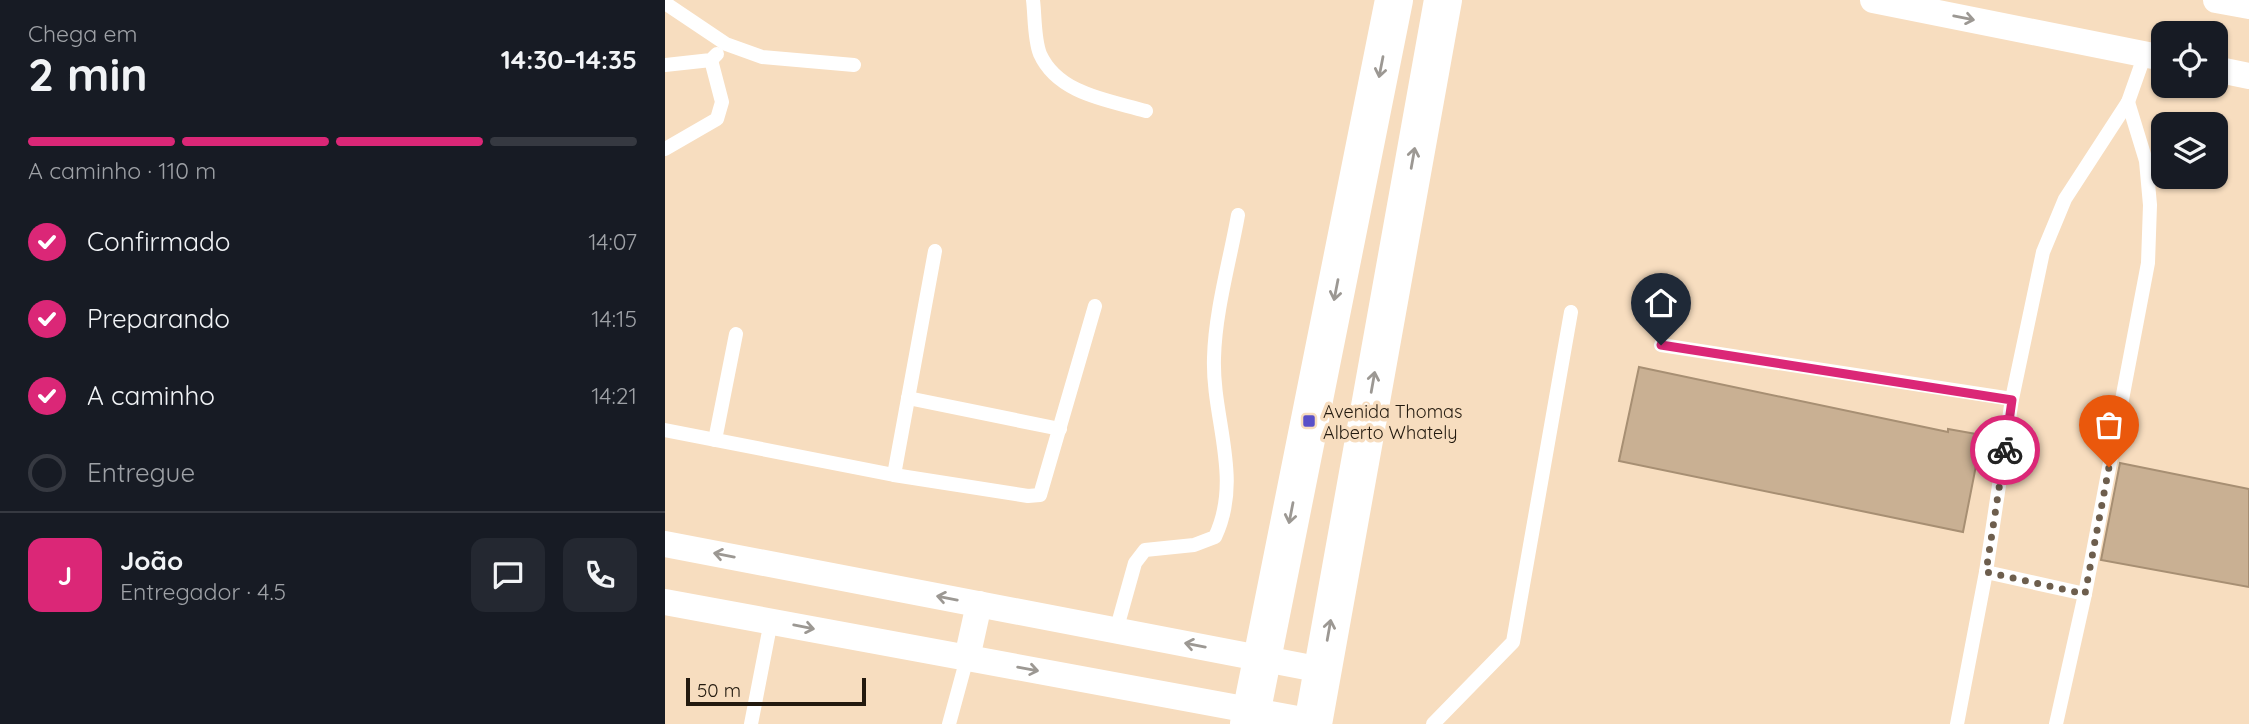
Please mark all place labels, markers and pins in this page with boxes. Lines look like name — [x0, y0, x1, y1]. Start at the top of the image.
pin — [1631, 273, 1691, 345]
pin — [2079, 395, 2139, 467]
place label: Avenida Thomas Alberto Whately — [1323, 400, 1462, 444]
marker: Avenida Thomas Alberto Whately — [1301, 413, 1317, 429]

